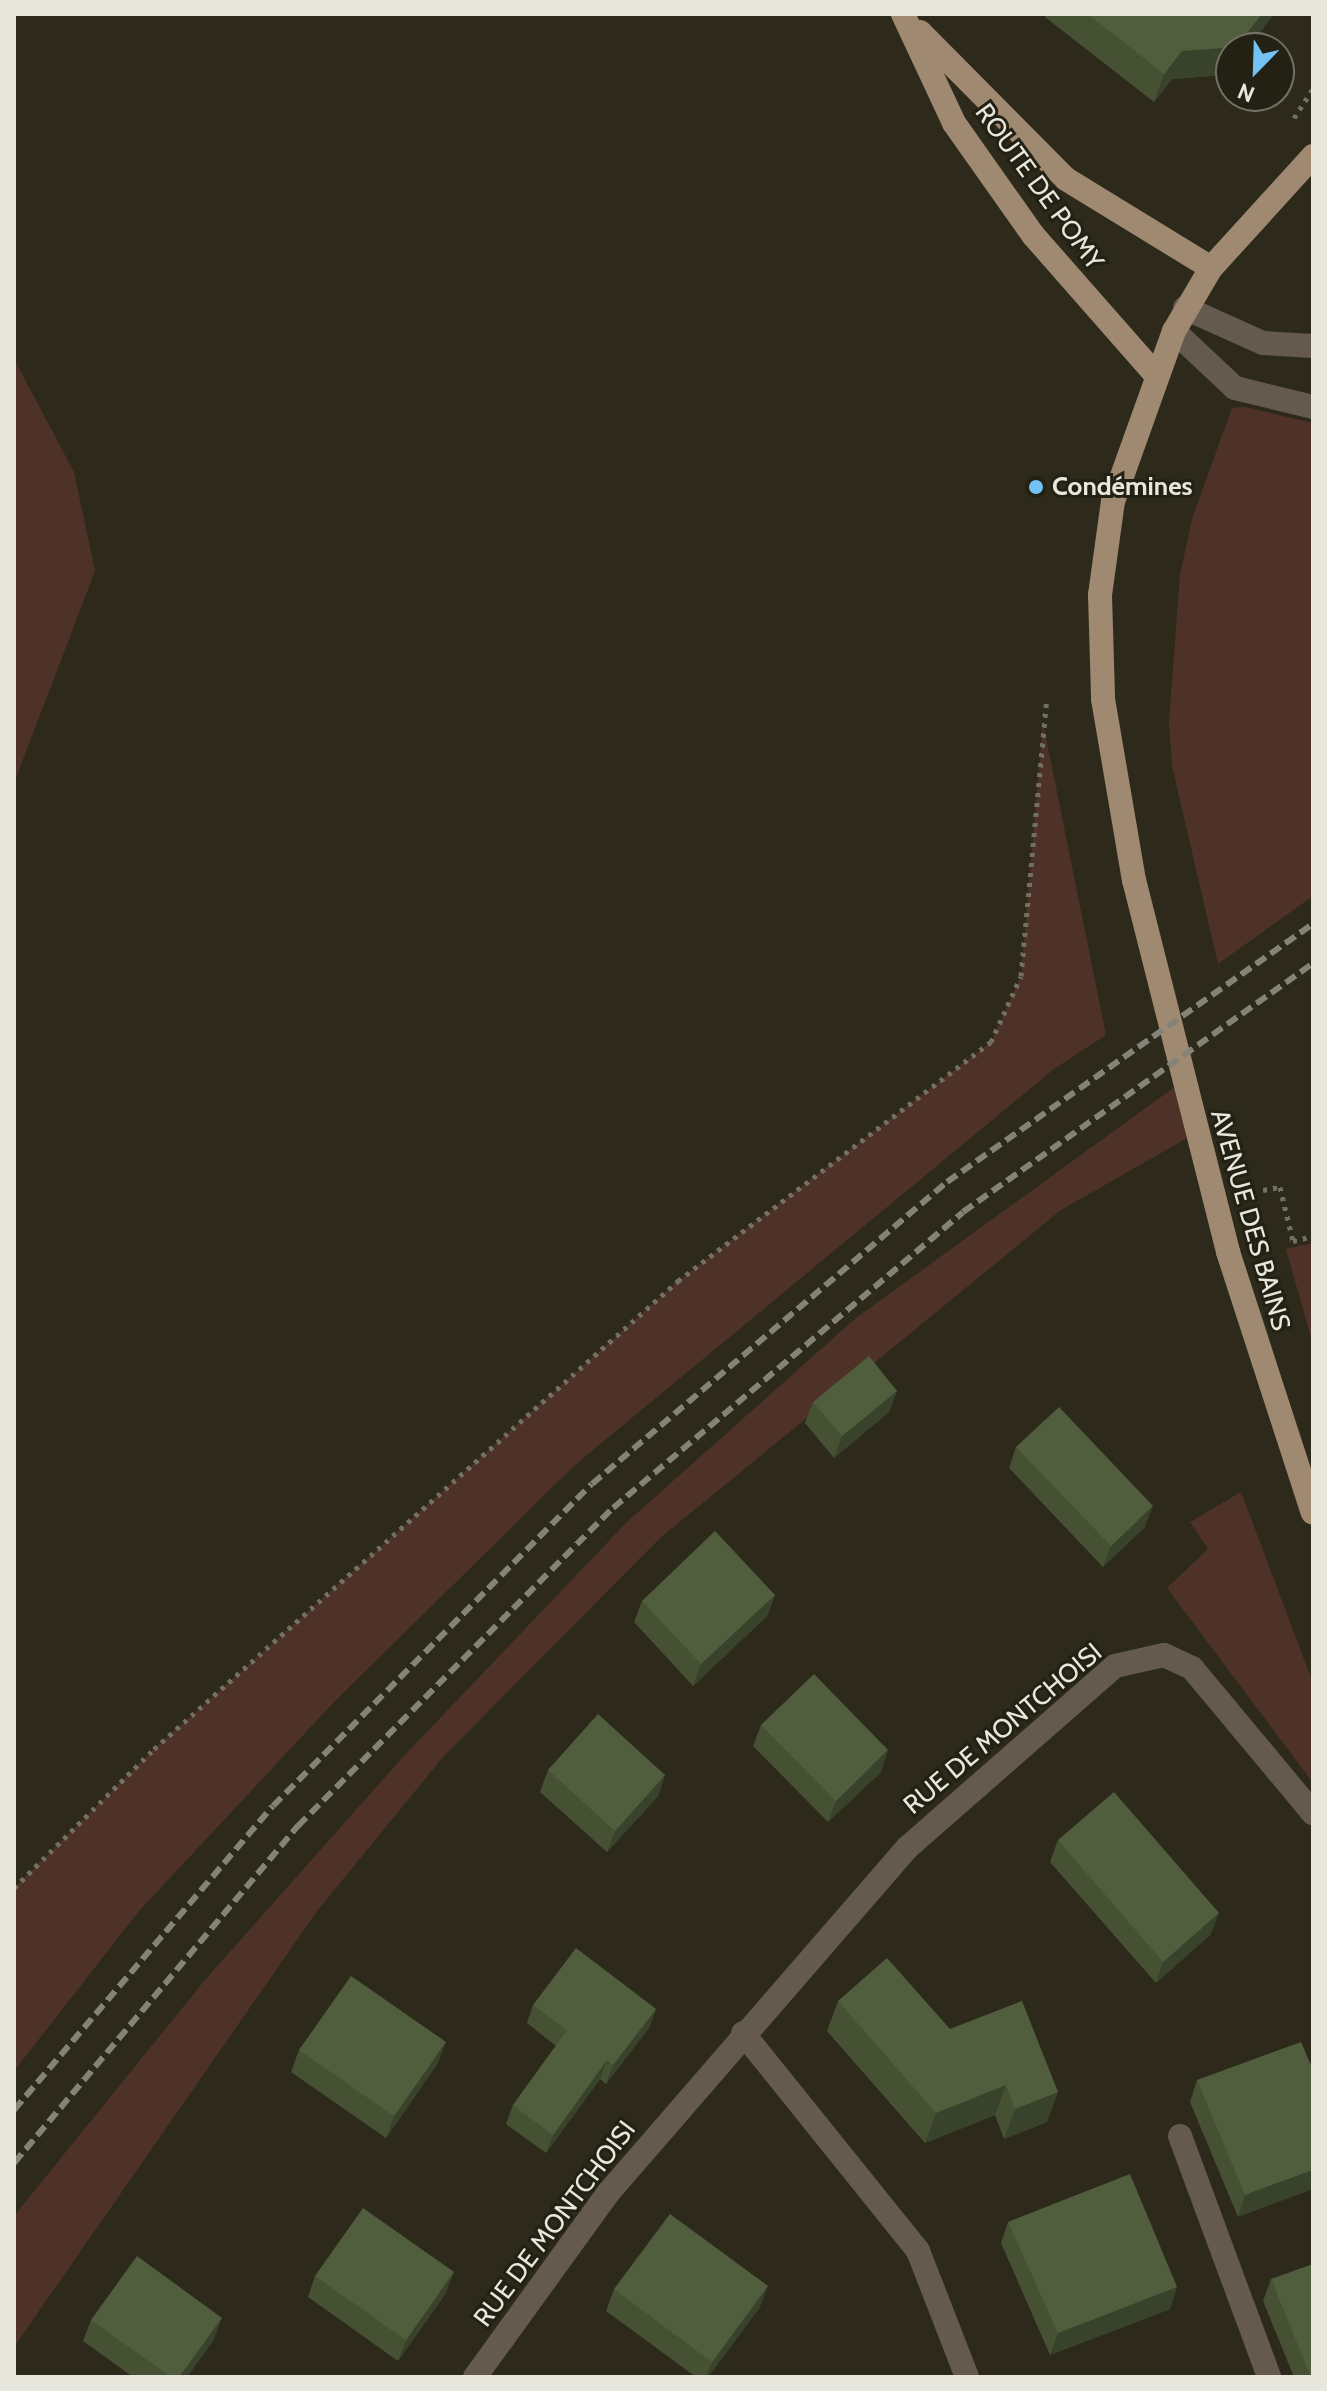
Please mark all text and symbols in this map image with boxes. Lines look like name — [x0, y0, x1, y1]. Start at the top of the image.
north arrow — [1215, 32, 1295, 112]
text: N — [1234, 77, 1259, 108]
street label: ROUTE DE POMY — [968, 98, 1110, 276]
place label: Condémines — [1052, 471, 1193, 503]
marker: Condémines — [1027, 478, 1045, 496]
street label: AVENUE DES BAINS — [1204, 1106, 1296, 1334]
street label: RUE DE MONTCHOISI — [897, 1637, 1109, 1821]
street label: RUE DE MONTCHOISI — [468, 2115, 642, 2333]

